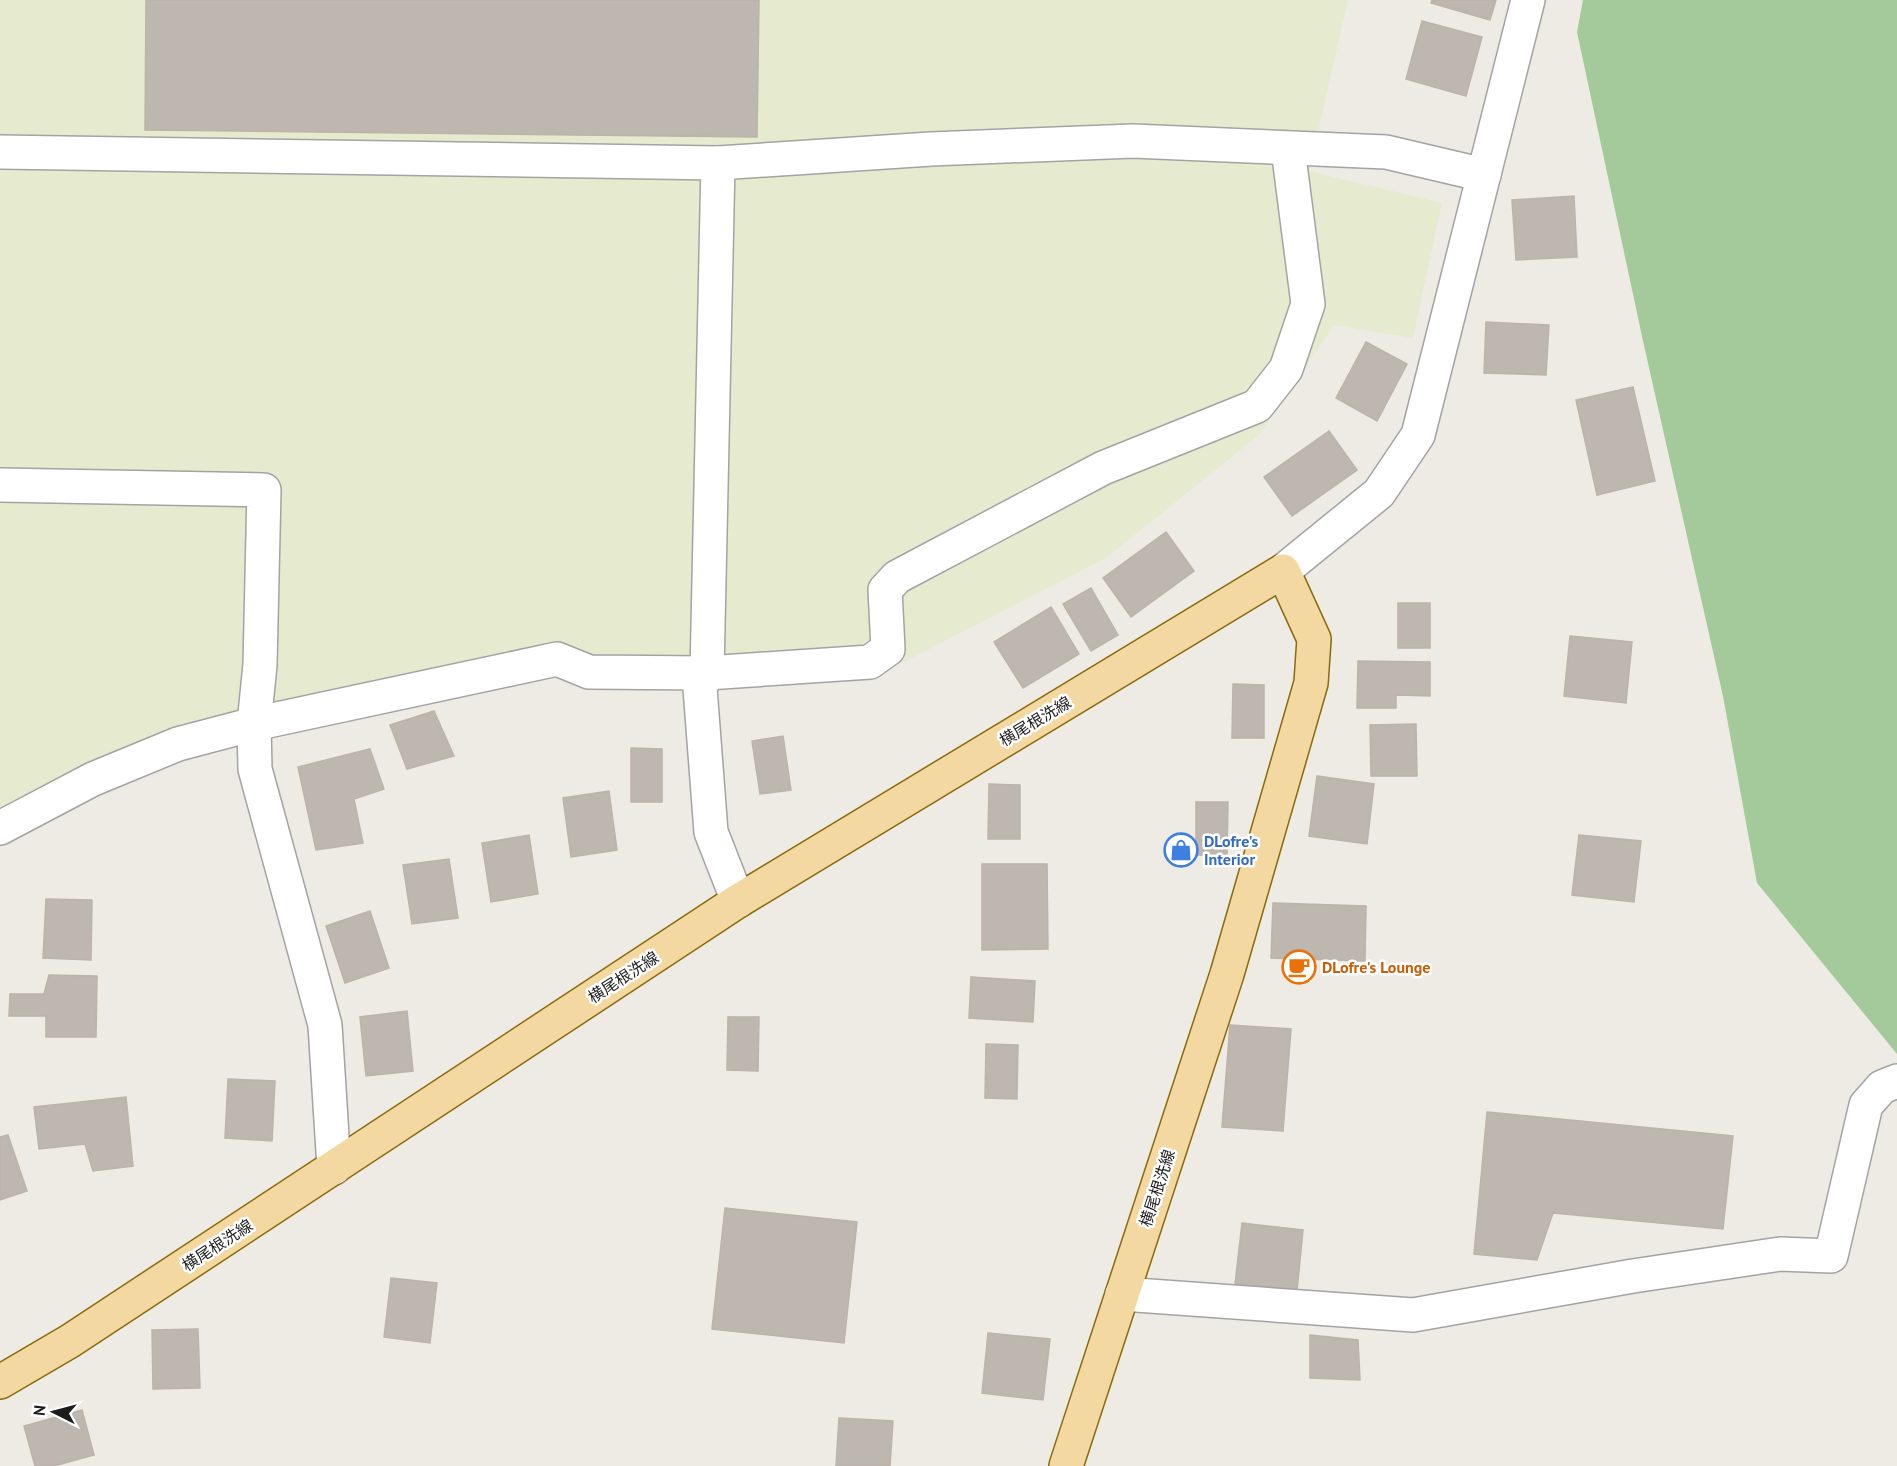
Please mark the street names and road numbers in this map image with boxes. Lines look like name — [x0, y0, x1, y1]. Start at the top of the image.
street label: 横尾根洗線 — [996, 692, 1074, 750]
street label: 横尾根洗線 — [584, 947, 662, 1007]
street label: 横尾根洗線 — [1135, 1147, 1179, 1229]
street label: 横尾根洗線 — [178, 1215, 256, 1275]

